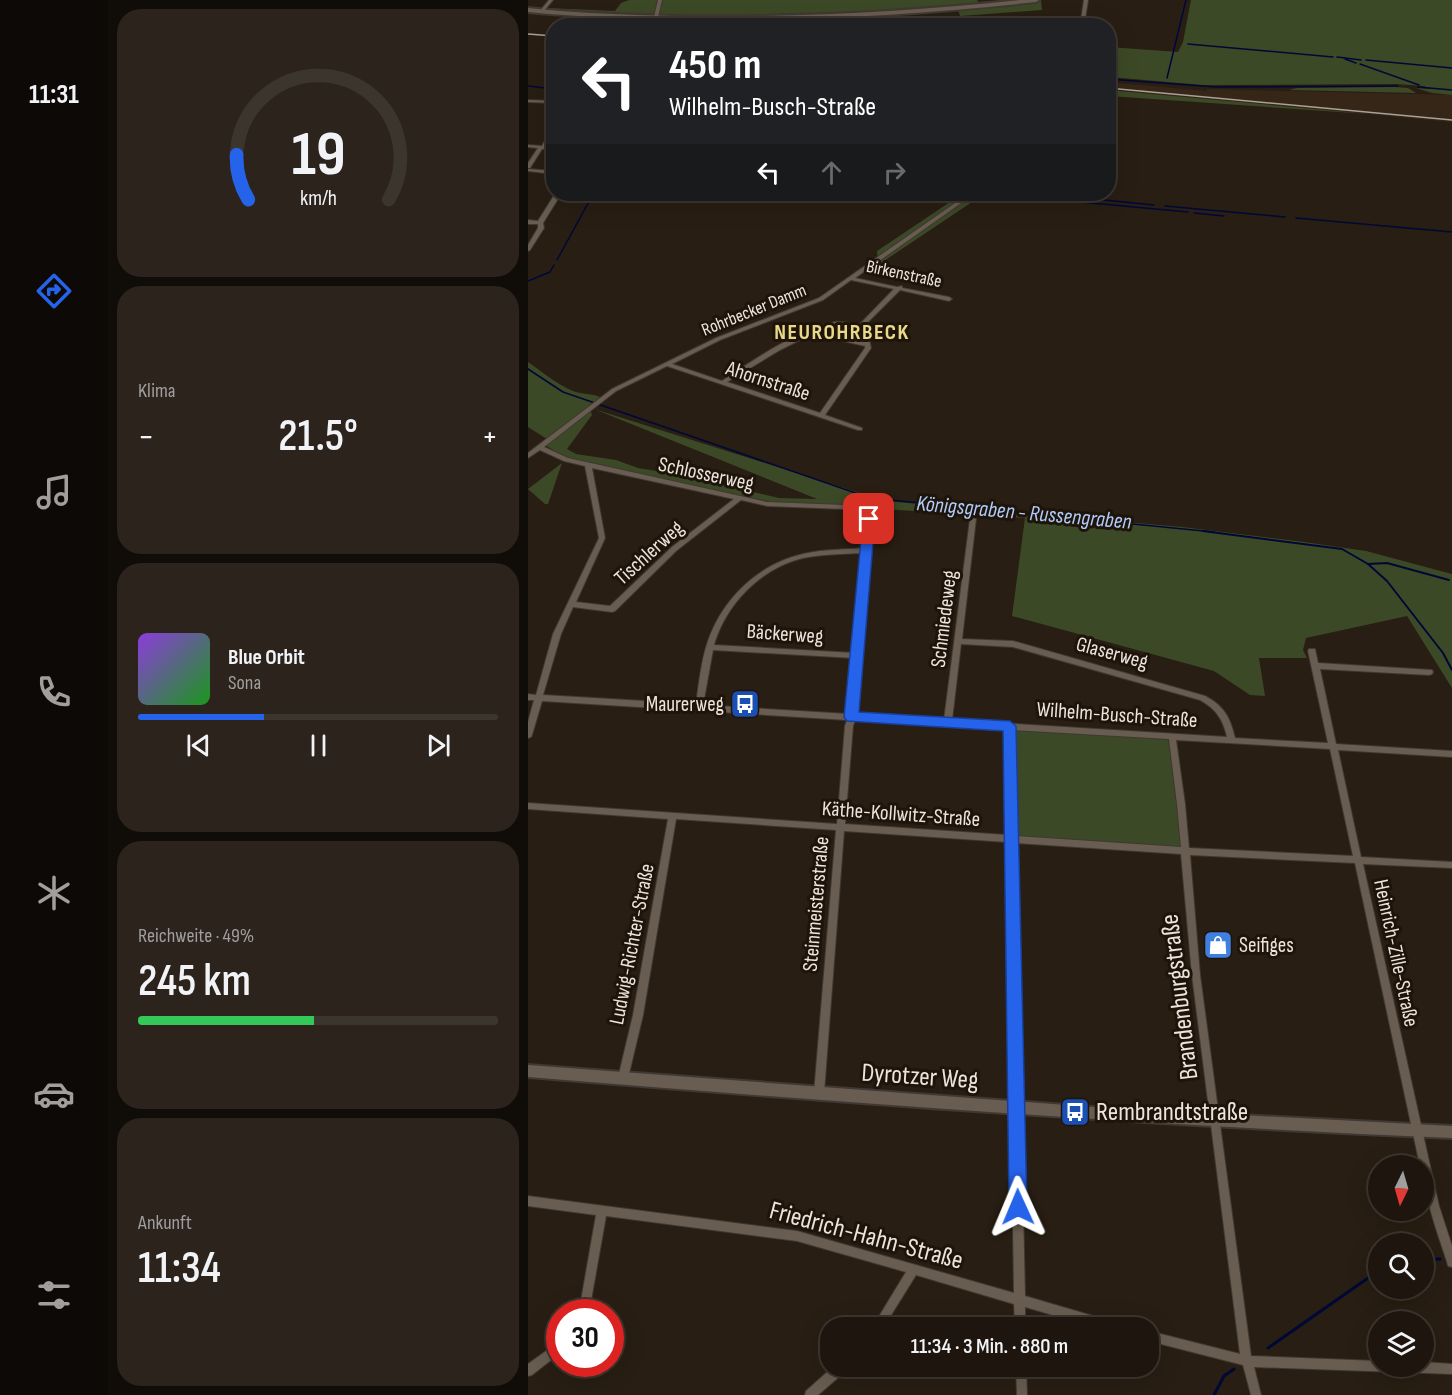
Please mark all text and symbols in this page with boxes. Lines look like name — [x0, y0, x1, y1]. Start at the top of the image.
text: 450 m — [669, 40, 761, 91]
icon: left — [570, 42, 648, 120]
text: 11:31 — [29, 79, 79, 111]
text: Wilhelm-Busch-Straße — [669, 91, 876, 123]
text: 19 — [291, 118, 345, 193]
icon: left — [752, 156, 785, 189]
icon: ahead — [815, 156, 848, 189]
icon: right — [878, 156, 911, 189]
text: km/h — [299, 186, 337, 211]
street label: Birkenstraße — [864, 256, 944, 292]
icon: directions — [33, 270, 75, 312]
street label: Rohrbecker Damm — [699, 279, 809, 341]
district label: NEUROHRBECK — [774, 319, 910, 346]
street label: Ahornstraße — [722, 355, 813, 406]
text: Klima — [138, 379, 176, 403]
text: 21.5° — [278, 409, 358, 464]
text: − — [138, 417, 154, 457]
text: + — [482, 417, 498, 457]
street label: Schlosserweg — [656, 452, 756, 496]
icon: music — [33, 471, 75, 513]
water label: Königsgraben - Russengraben — [915, 490, 1133, 536]
pin — [843, 493, 894, 544]
icon: arrive — [852, 502, 885, 535]
street label: Tischlerweg — [609, 515, 689, 591]
street label: Schmiedeweg — [926, 569, 962, 669]
street label: Bäckerweg — [746, 619, 824, 649]
street label: Glaserweg — [1073, 631, 1151, 675]
text: Blue Orbit — [228, 644, 305, 671]
icon: phone — [33, 671, 75, 713]
text: Sona — [228, 671, 261, 695]
bus stop icon: Maurerweg — [729, 688, 761, 720]
place label: Maurerweg — [646, 692, 724, 717]
street label: Wilhelm-Busch-Straße — [1036, 697, 1198, 733]
icon: previous — [182, 729, 215, 762]
icon: pause — [302, 729, 335, 762]
icon: next — [422, 729, 455, 762]
street label: Käthe-Kollwitz-Straße — [821, 796, 981, 832]
street label: Steinmeisterstraße — [798, 836, 834, 972]
street label: Ludwig-Richter-Straße — [604, 861, 660, 1027]
icon: climate — [33, 872, 75, 914]
street label: Heinrich-Zille-Straße — [1368, 877, 1424, 1029]
street label: Brandenburgstraße — [1154, 912, 1206, 1082]
text: Reichweite · 49% — [138, 924, 254, 948]
shop icon: Seifiges — [1202, 929, 1234, 961]
place label: Seifiges — [1239, 933, 1294, 958]
text: 245 km — [138, 954, 251, 1009]
street label: Dyrotzer Weg — [861, 1057, 979, 1097]
icon: car — [33, 1073, 75, 1115]
bus stop icon: Rembrandtstraße — [1059, 1096, 1091, 1128]
place label: Rembrandtstraße — [1096, 1097, 1248, 1128]
north arrow — [1368, 1155, 1434, 1221]
map controls — [1368, 1155, 1434, 1377]
position arrow — [986, 1175, 1050, 1239]
street label: Friedrich-Hahn-Straße — [766, 1195, 966, 1277]
text: Ankunft — [138, 1211, 192, 1235]
button: search — [1368, 1233, 1434, 1299]
text: 11:34 — [138, 1241, 221, 1296]
icon: filters — [33, 1274, 75, 1316]
speed limit sign: 30 — [546, 1299, 624, 1377]
button: layers — [1368, 1311, 1434, 1377]
text: 11:34 · 3 Min. · 880 m — [911, 1333, 1068, 1360]

